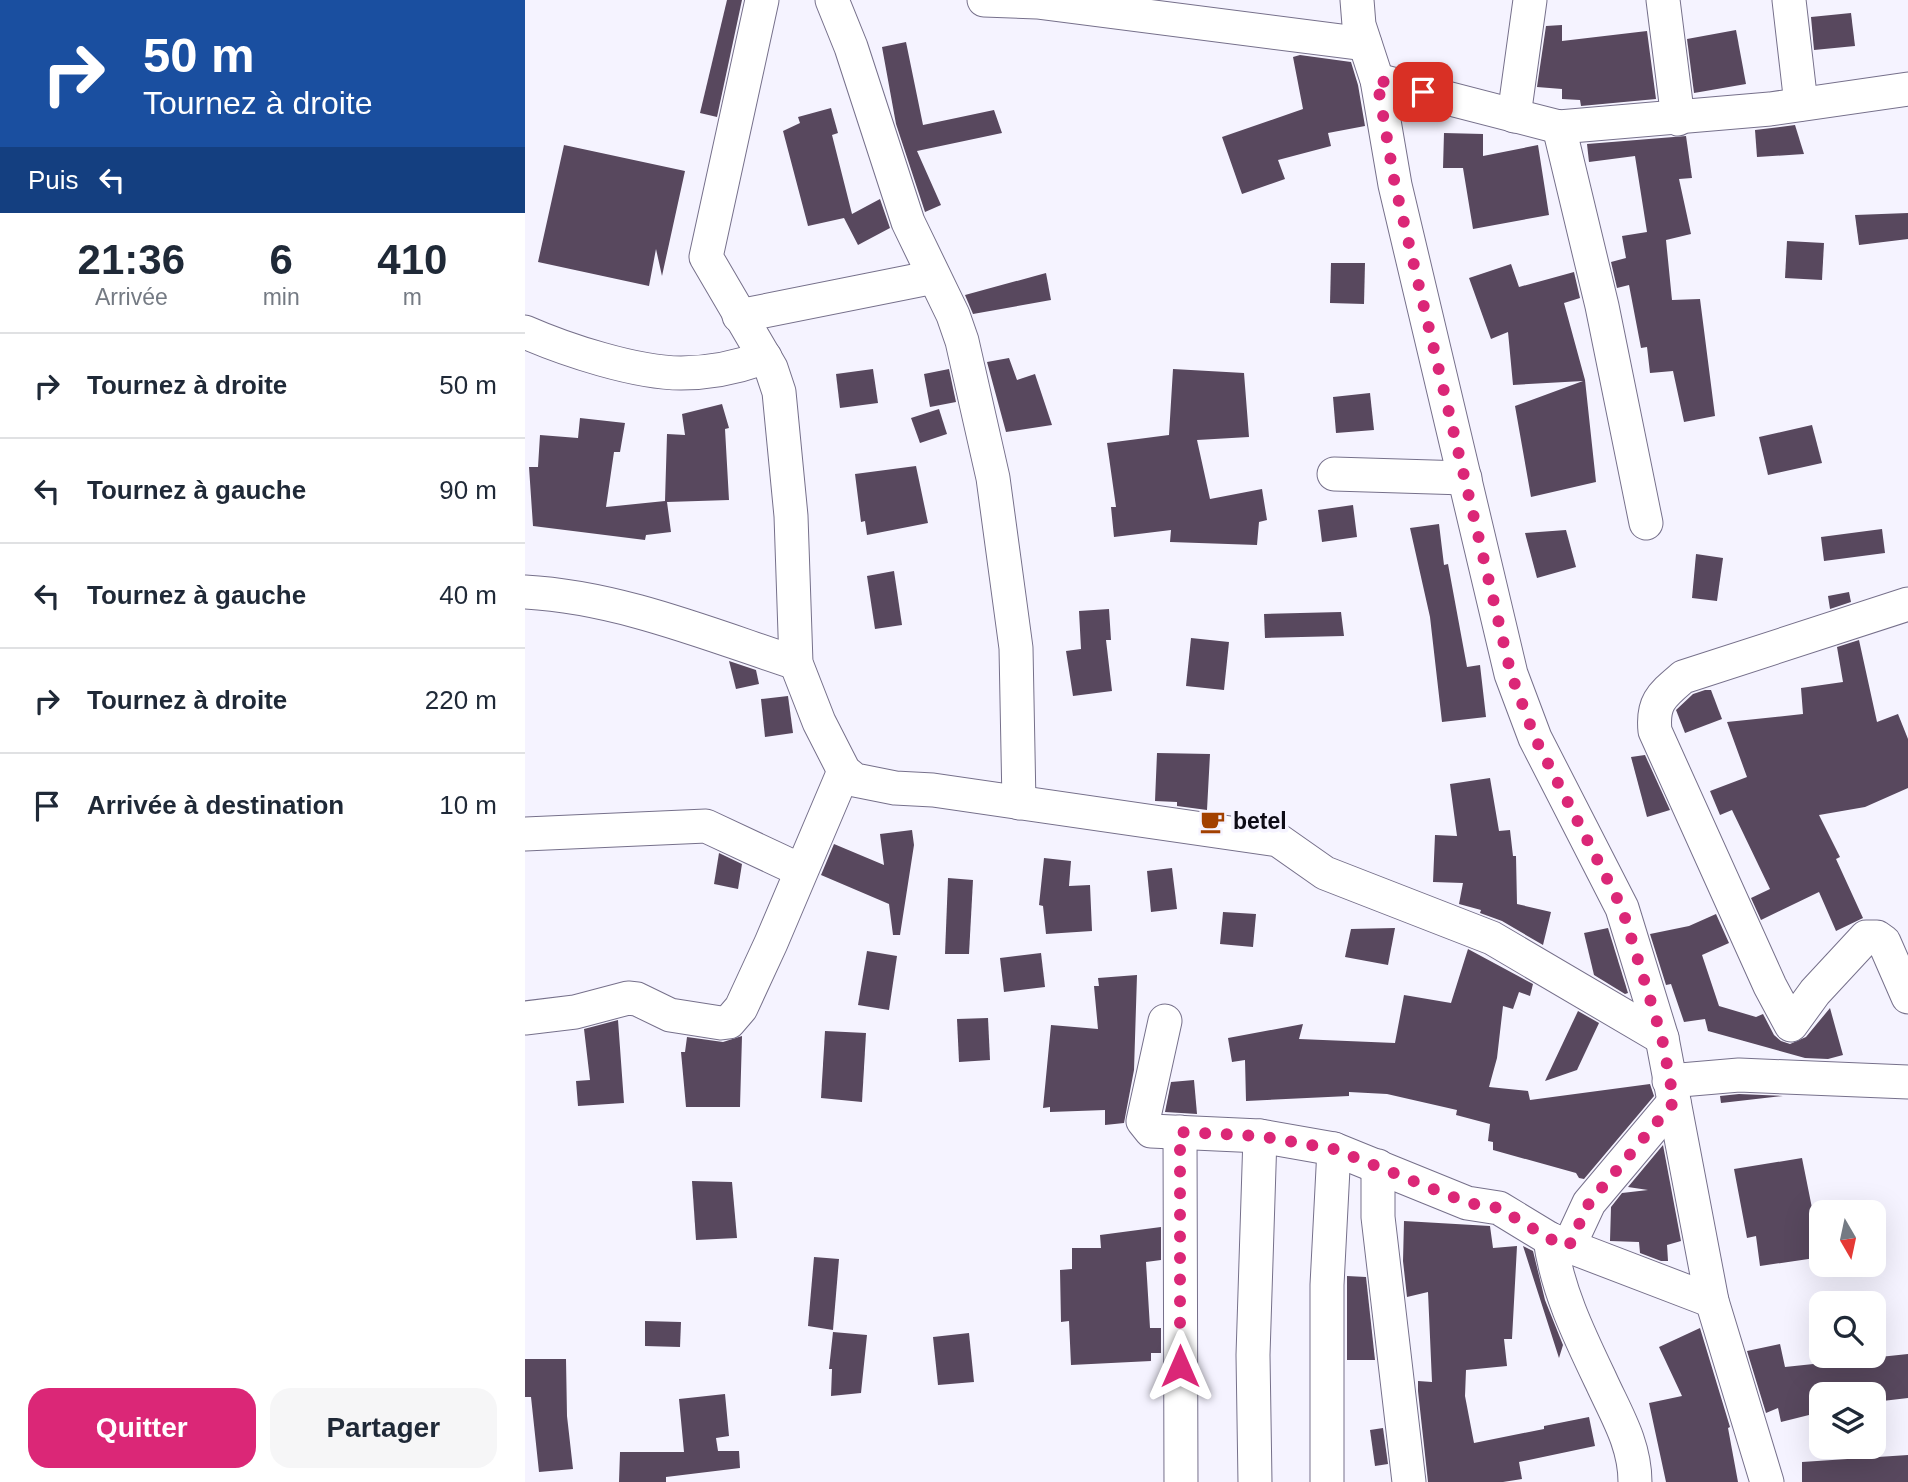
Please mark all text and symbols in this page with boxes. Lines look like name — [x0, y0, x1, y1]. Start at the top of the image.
icon: right — [28, 28, 119, 119]
text: 50 m — [143, 28, 255, 82]
pin — [1393, 62, 1453, 122]
icon: arrive — [1404, 73, 1442, 111]
text: Tournez à droite — [143, 85, 372, 121]
icon: left — [93, 161, 131, 199]
text: Puis — [28, 165, 79, 195]
text: 21:36 — [78, 236, 185, 283]
text: 6 — [269, 236, 293, 283]
text: 410 — [377, 236, 447, 283]
text: Arrivée — [95, 284, 168, 310]
text: min — [263, 284, 300, 310]
text: m — [403, 284, 422, 310]
icon: right — [28, 367, 66, 405]
text: Tournez à droite — [87, 370, 287, 400]
text: 50 m — [439, 370, 497, 400]
icon: left — [28, 472, 66, 510]
text: Tournez à gauche — [87, 475, 306, 505]
text: 90 m — [439, 475, 497, 505]
icon: left — [28, 577, 66, 615]
text: Tournez à gauche — [87, 580, 306, 610]
text: 40 m — [439, 580, 497, 610]
icon: right — [28, 682, 66, 720]
text: Tournez à droite — [87, 685, 287, 715]
text: 220 m — [425, 685, 497, 715]
icon: arrive — [28, 787, 66, 825]
text: Arrivée à destination — [87, 790, 344, 820]
text: 10 m — [439, 790, 497, 820]
cafe icon: betel — [1199, 807, 1227, 835]
place label: betel — [1233, 808, 1287, 834]
north arrow — [1809, 1200, 1887, 1278]
map controls — [1809, 1200, 1886, 1459]
button: search — [1809, 1291, 1886, 1368]
position arrow — [1143, 1329, 1217, 1403]
button: layers — [1809, 1382, 1886, 1459]
button: Quitter — [28, 1388, 256, 1468]
button: Partager — [270, 1388, 497, 1468]

